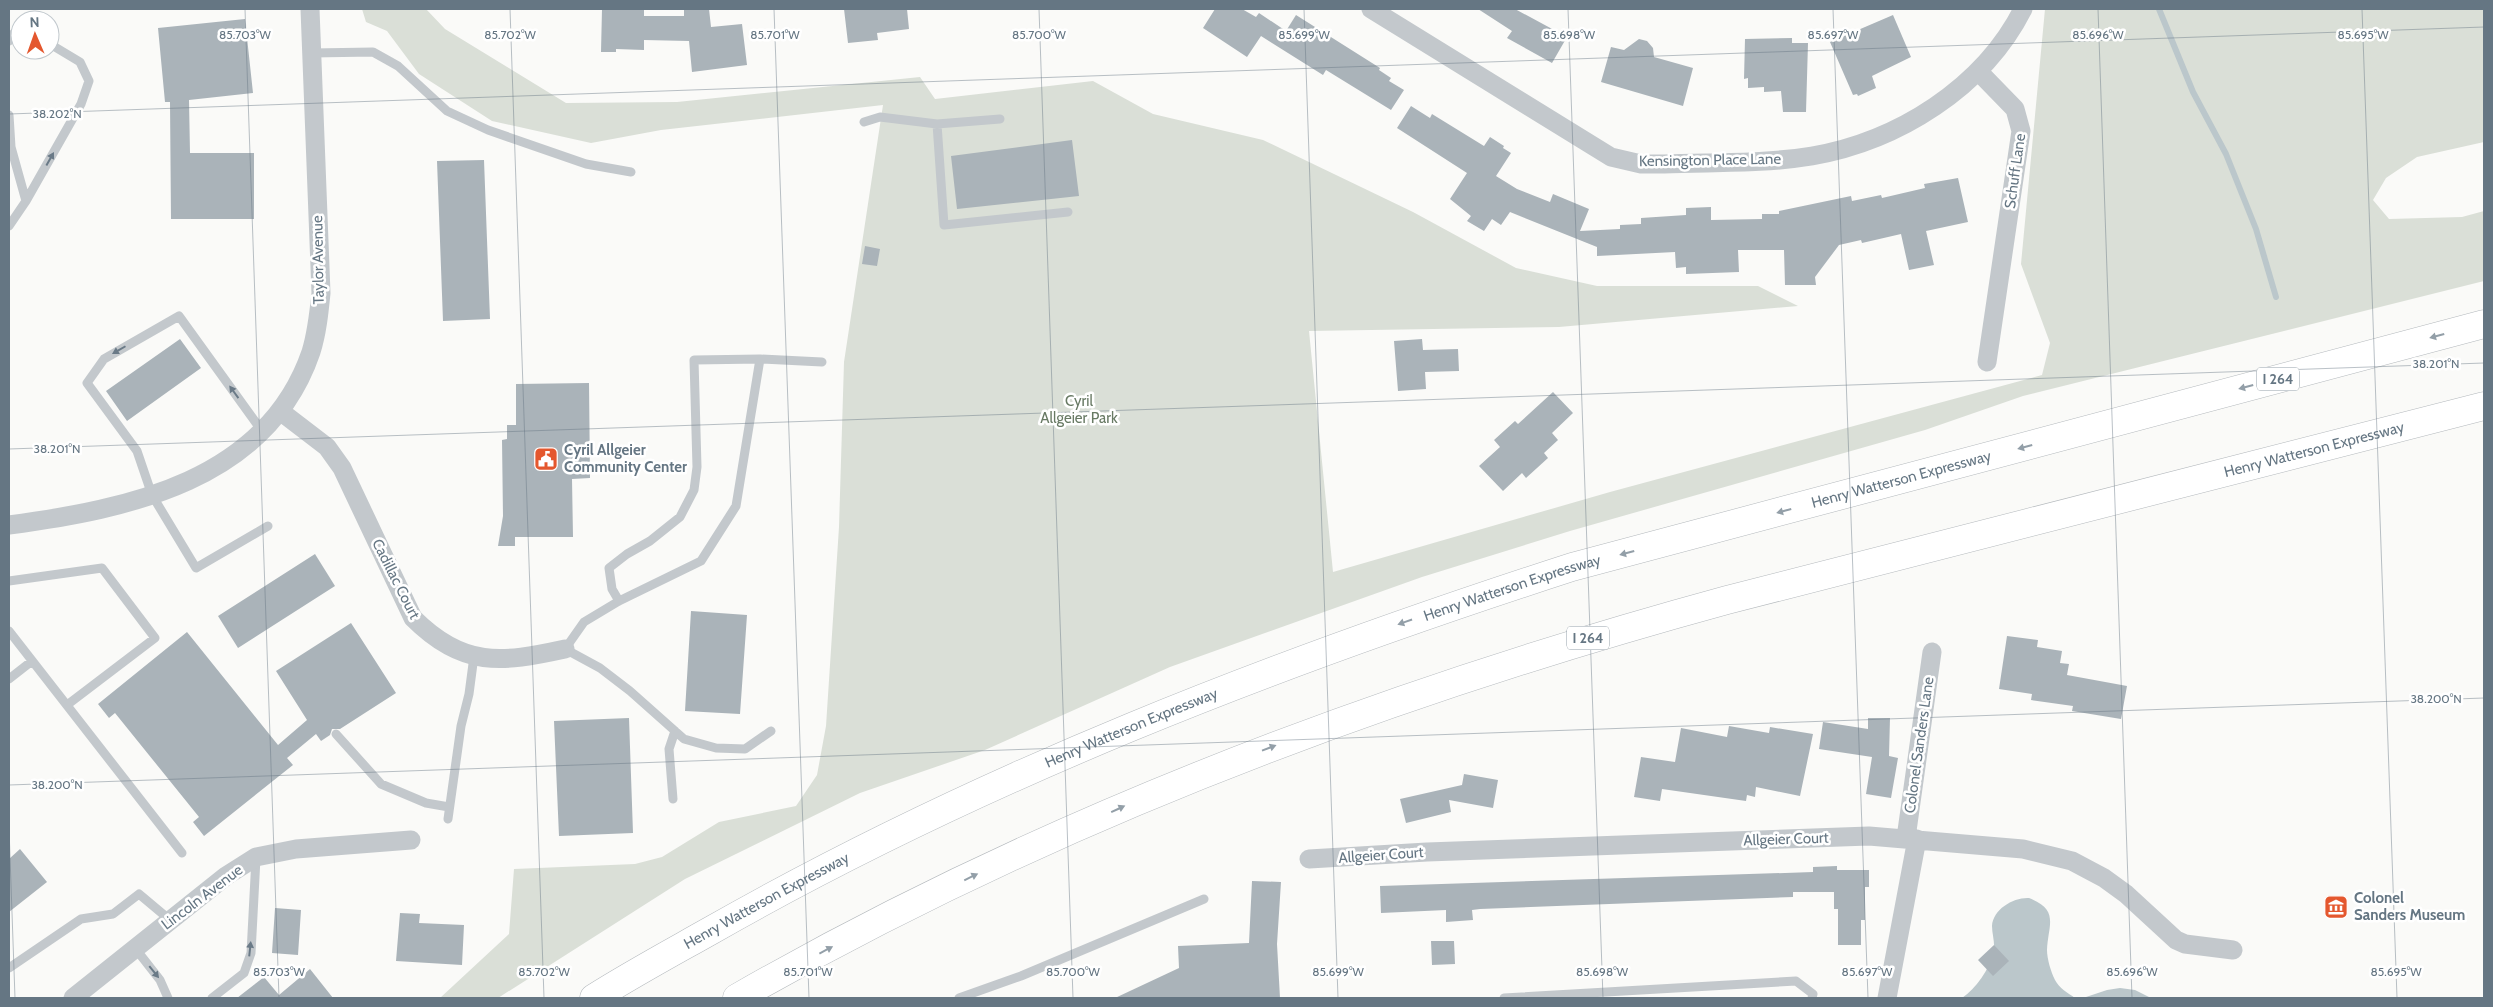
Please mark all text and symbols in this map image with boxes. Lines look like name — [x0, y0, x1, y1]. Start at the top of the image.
north arrow — [10, 10, 60, 60]
text: N — [29, 13, 40, 31]
text: 85.703°W — [219, 27, 272, 42]
text: 85.702°W — [484, 27, 536, 42]
text: 85.701°W — [750, 27, 800, 42]
text: 85.700°W — [1012, 27, 1067, 42]
text: 85.699°W — [1278, 27, 1330, 42]
text: 85.698°W — [1543, 27, 1596, 42]
text: 85.697°W — [1808, 27, 1859, 42]
text: 85.696°W — [2072, 27, 2124, 42]
text: 85.695°W — [2337, 27, 2389, 42]
text: 38.202°N — [32, 106, 82, 121]
street label: Schuff Lane — [2001, 132, 2029, 210]
street label: Kensington Place Lane — [1639, 150, 1781, 170]
one-way arrow — [46, 151, 54, 166]
street label: Taylor Avenue — [308, 215, 328, 305]
one-way arrow — [2430, 333, 2445, 341]
one-way arrow — [113, 346, 126, 355]
text: 38.201°N — [2413, 356, 2459, 371]
road number: I 264 — [2257, 368, 2299, 390]
one-way arrow — [2239, 384, 2254, 392]
one-way arrow — [229, 385, 239, 399]
park label: Cyril Allgeier Park — [1040, 392, 1118, 427]
street label: Henry Watterson Expressway — [2222, 418, 2407, 481]
text: 38.201°N — [34, 441, 80, 456]
place label: Cyril Allgeier Community Center — [564, 441, 687, 476]
one-way arrow — [2018, 443, 2033, 451]
public building icon: Cyril Allgeier Community Center — [533, 446, 559, 472]
street label: Henry Watterson Expressway — [1809, 447, 1993, 512]
one-way arrow — [1776, 507, 1791, 515]
street label: Cadillac Court — [368, 536, 424, 622]
one-way arrow — [1619, 549, 1634, 557]
street label: Henry Watterson Expressway — [1421, 551, 1603, 625]
one-way arrow — [1397, 619, 1412, 627]
road number: I 264 — [1567, 626, 1609, 650]
street label: Colonel Sanders Lane — [1901, 675, 1938, 814]
street label: Henry Watterson Expressway — [1042, 684, 1221, 772]
text: 38.200°N — [2410, 691, 2462, 706]
one-way arrow — [1262, 744, 1277, 752]
text: 38.200°N — [31, 777, 83, 792]
one-way arrow — [1111, 804, 1126, 813]
street label: Allgeier Court — [1743, 829, 1829, 849]
street label: Allgeier Court — [1338, 843, 1424, 867]
street label: Henry Watterson Expressway — [681, 849, 852, 953]
street label: Lincoln Avenue — [158, 860, 246, 933]
one-way arrow — [964, 872, 978, 880]
place label: Colonel Sanders Museum — [2354, 889, 2465, 924]
museum icon: Colonel Sanders Museum — [2323, 894, 2349, 920]
one-way arrow — [246, 940, 254, 956]
one-way arrow — [819, 946, 833, 954]
text: 85.703°W — [253, 964, 306, 979]
text: 85.702°W — [518, 964, 570, 979]
text: 85.701°W — [783, 964, 833, 979]
text: 85.700°W — [1046, 964, 1101, 979]
text: 85.699°W — [1312, 964, 1364, 979]
text: 85.698°W — [1576, 964, 1629, 979]
text: 85.697°W — [1842, 964, 1893, 979]
text: 85.696°W — [2106, 964, 2158, 979]
text: 85.695°W — [2370, 964, 2422, 979]
one-way arrow — [149, 965, 159, 979]

